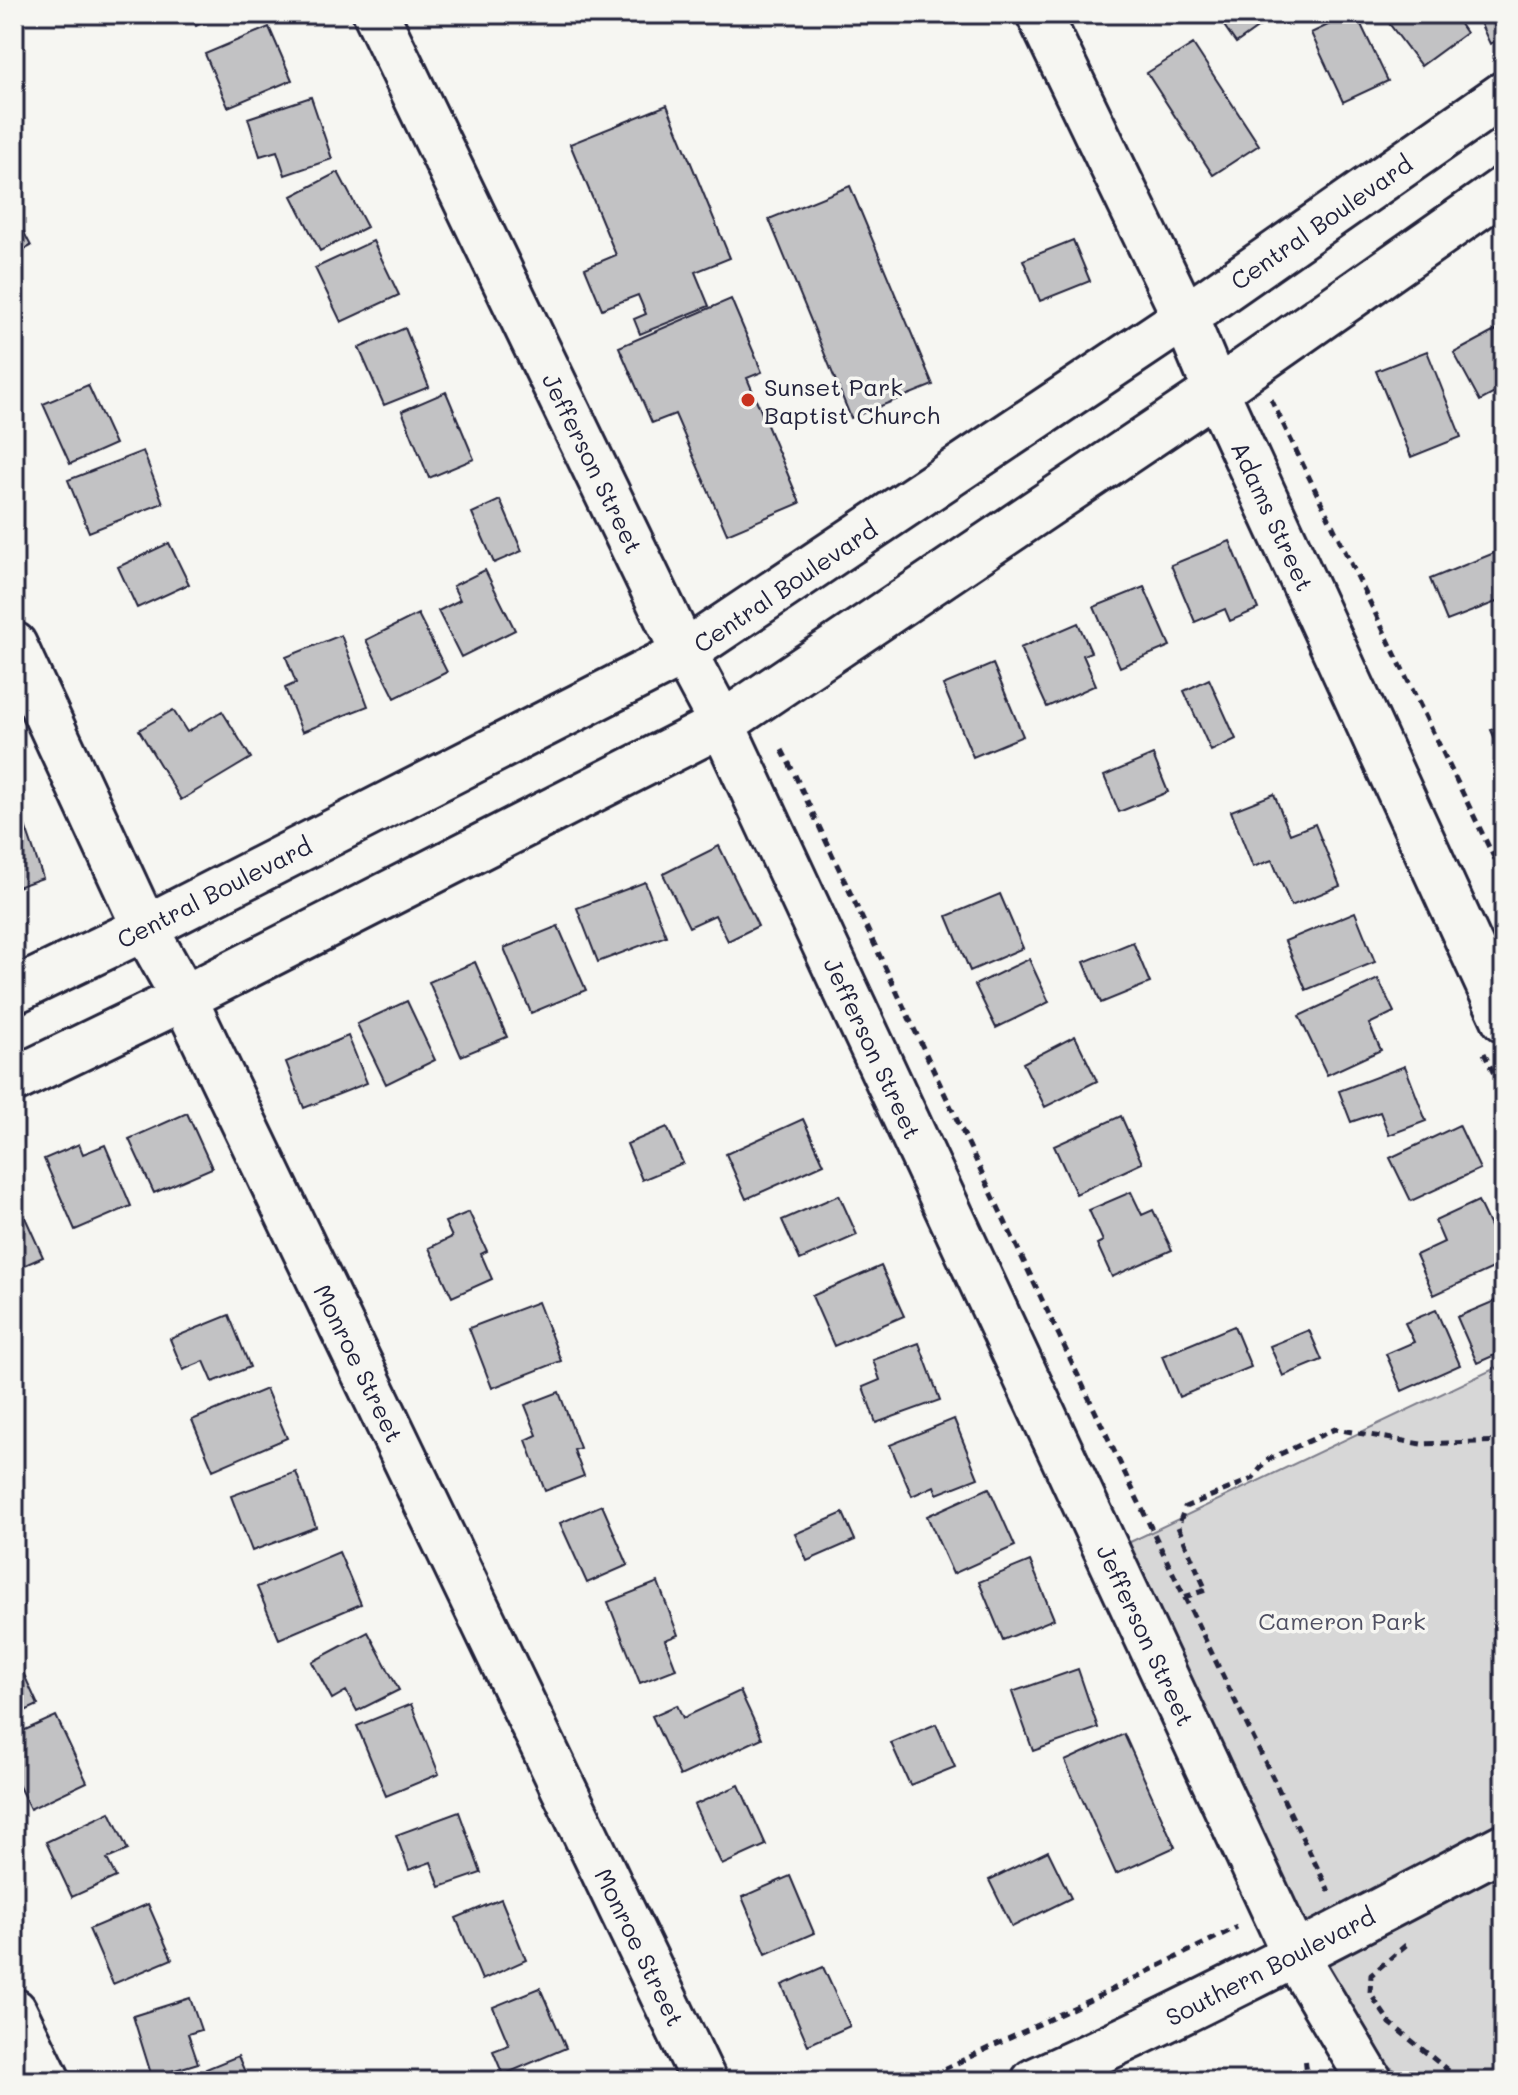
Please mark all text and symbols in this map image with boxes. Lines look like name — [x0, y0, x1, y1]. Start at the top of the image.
street label: Central Boulevard — [1224, 148, 1418, 296]
street label: Jefferson Street — [536, 368, 650, 558]
place label: Sunset Park Baptist Church — [764, 371, 940, 430]
marker: Sunset Park Baptist Church — [739, 391, 757, 409]
street label: Adams Street — [1225, 436, 1321, 596]
street label: Central Boulevard — [687, 513, 883, 659]
street label: Central Boulevard — [111, 829, 317, 955]
street label: Jefferson Street — [817, 952, 929, 1144]
street label: Monroe Street — [307, 1279, 411, 1447]
street label: Jefferson Street — [1090, 1539, 1202, 1731]
park label: Cameron Park — [1258, 1605, 1426, 1636]
street label: Monroe Street — [588, 1863, 692, 2031]
street label: Southern Boulevard — [1160, 1900, 1380, 2032]

